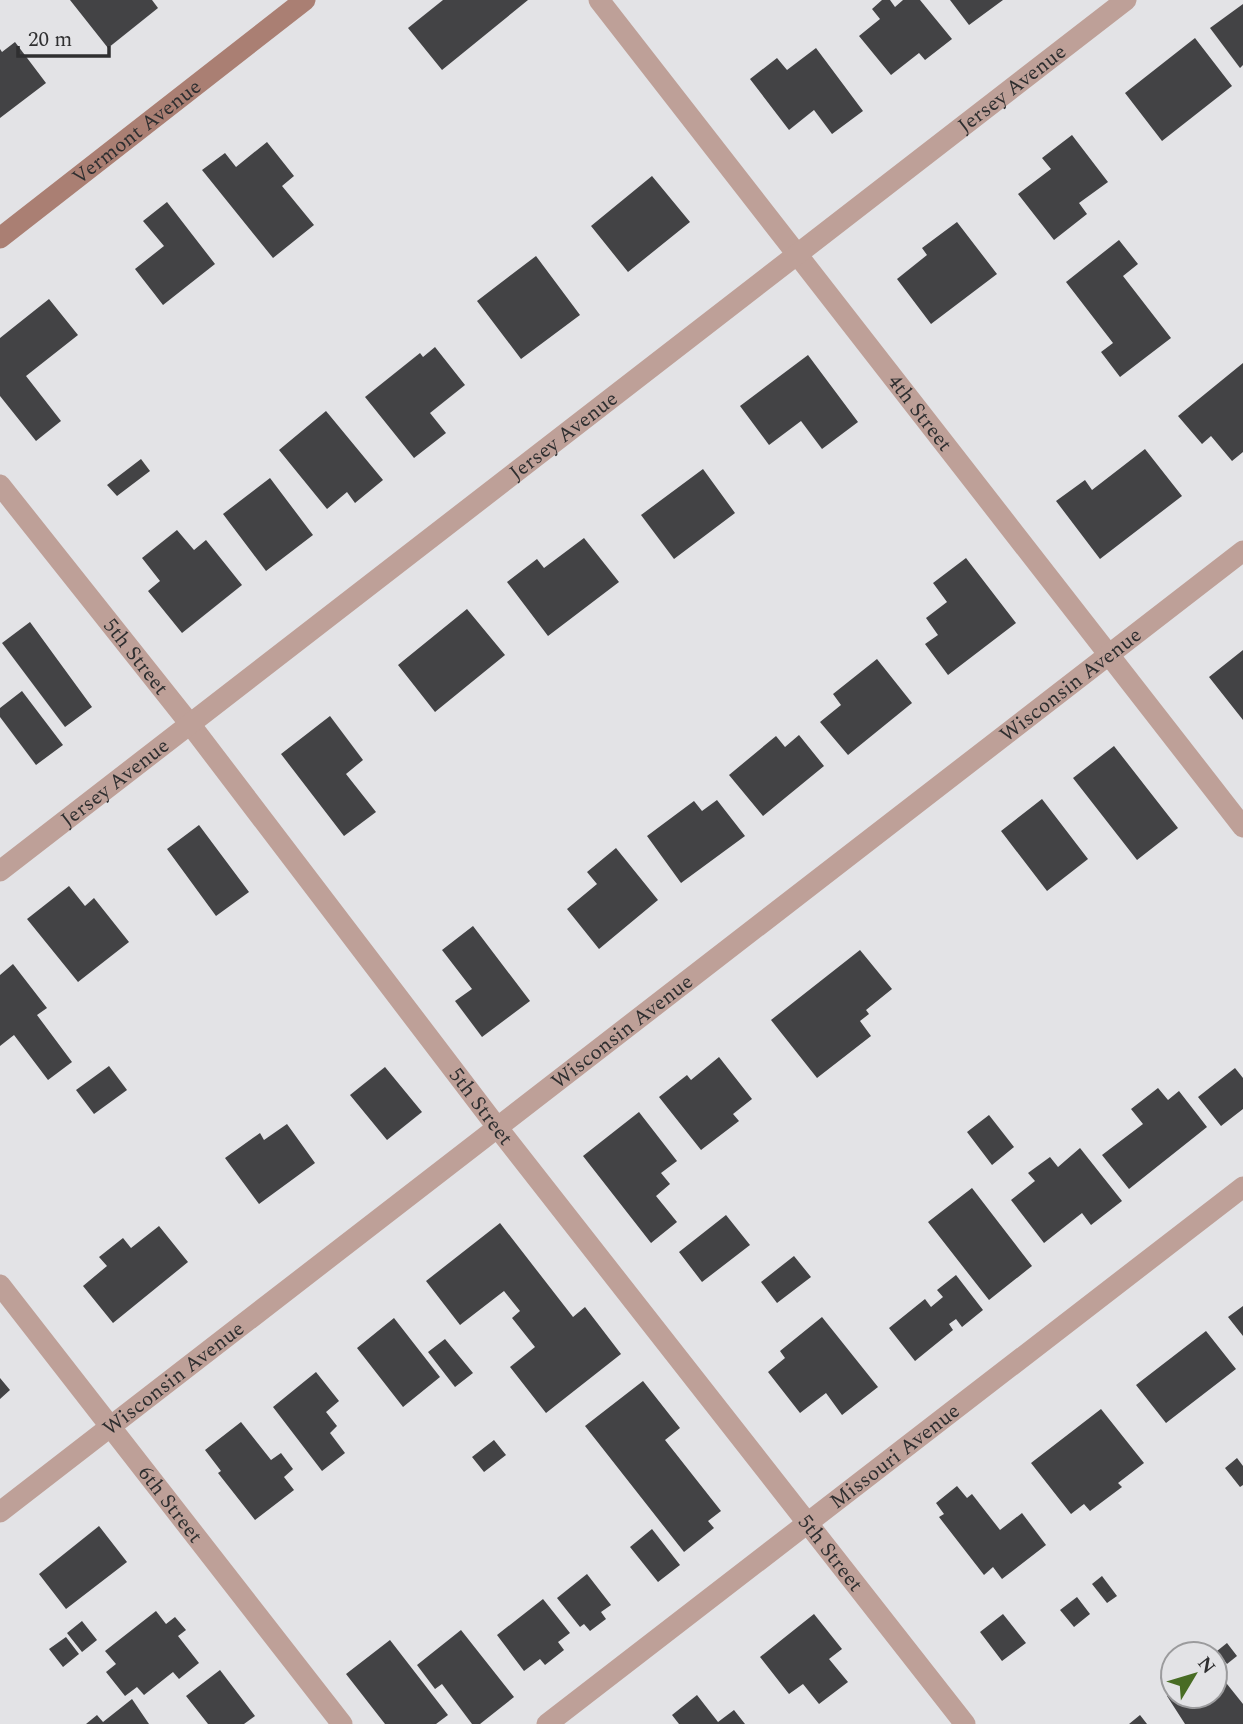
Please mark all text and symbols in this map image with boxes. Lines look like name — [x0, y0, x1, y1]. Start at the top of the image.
scale bar — [18, 14, 108, 58]
text: 20 m — [28, 24, 72, 56]
street label: Jersey Avenue — [951, 37, 1074, 142]
street label: Vermont Avenue — [65, 72, 209, 193]
street label: 4th Street — [879, 368, 960, 459]
street label: Jersey Avenue — [502, 384, 625, 489]
street label: 5th Street — [95, 612, 176, 702]
street label: Wisconsin Avenue — [993, 620, 1149, 751]
street label: Jersey Avenue — [54, 731, 177, 836]
street label: Wisconsin Avenue — [545, 967, 700, 1097]
street label: 5th Street — [440, 1061, 521, 1153]
street label: Wisconsin Avenue — [96, 1314, 252, 1444]
street label: Missouri Avenue — [823, 1396, 967, 1517]
street label: 6th Street — [130, 1459, 211, 1550]
street label: 5th Street — [789, 1508, 871, 1599]
north arrow — [1159, 1640, 1229, 1710]
text: N — [1190, 1650, 1222, 1680]

